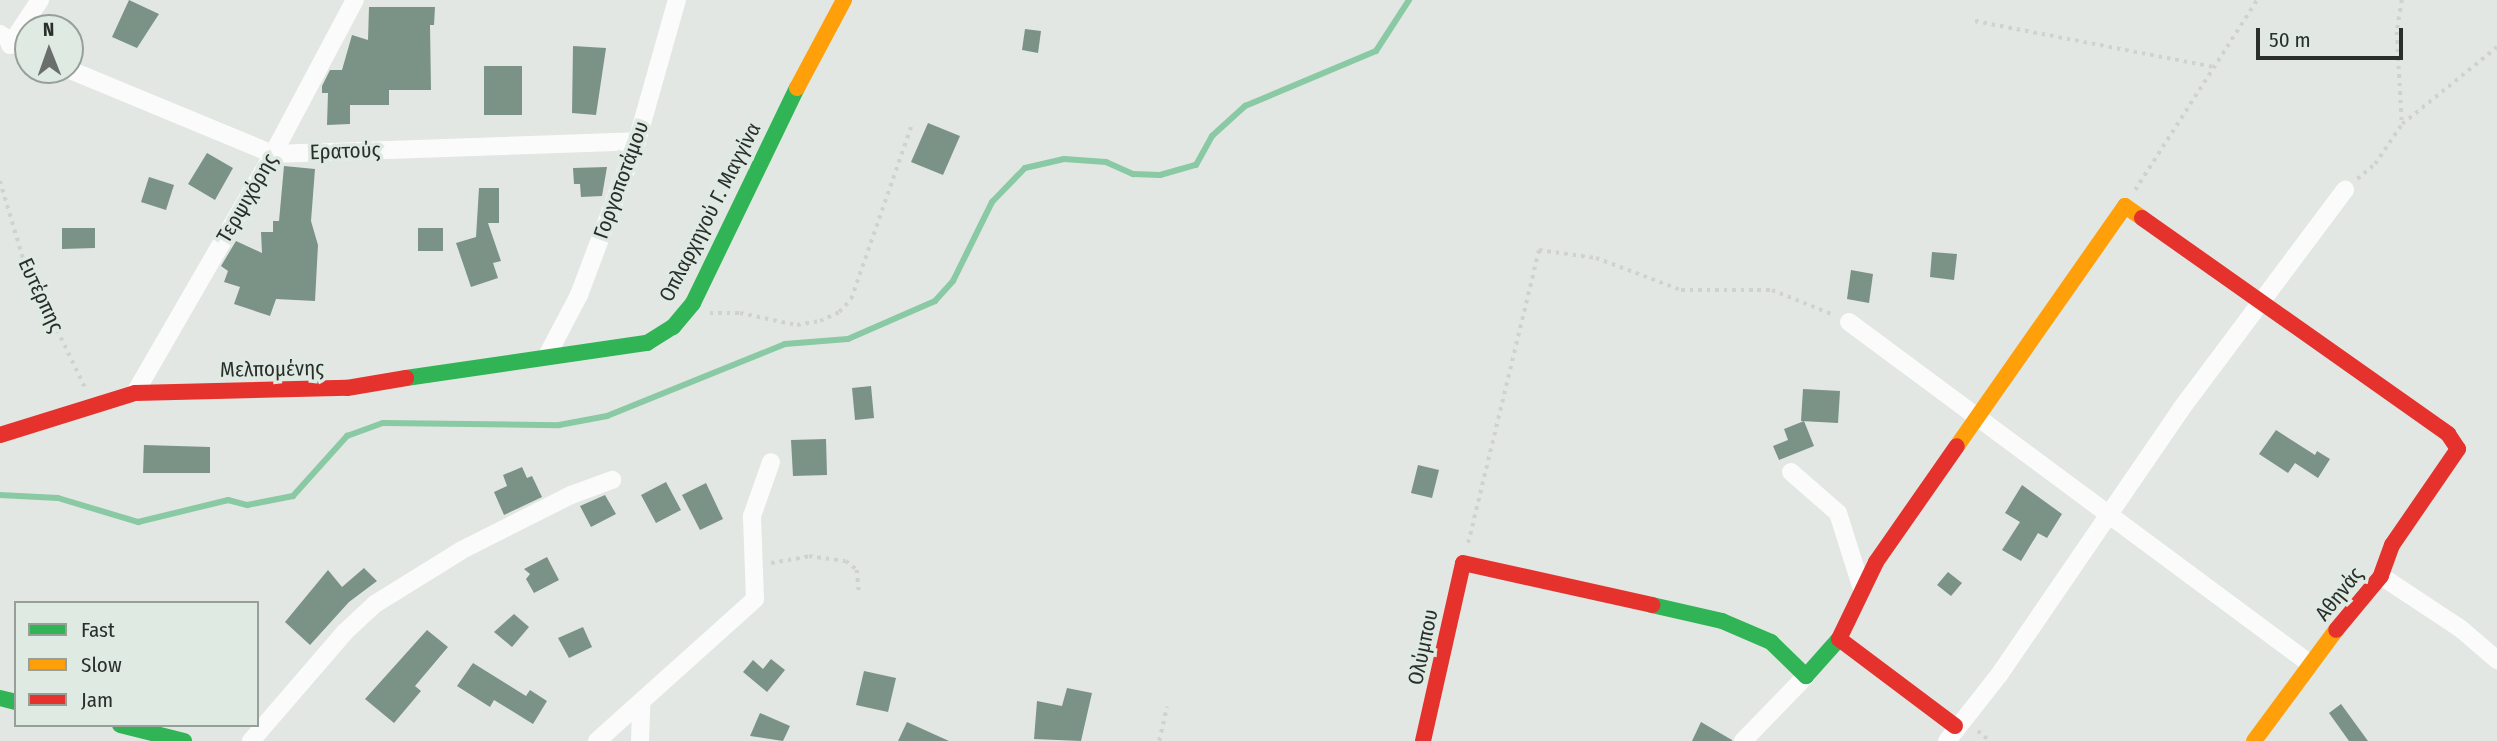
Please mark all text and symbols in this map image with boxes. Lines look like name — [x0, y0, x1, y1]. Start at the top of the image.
north arrow — [14, 14, 84, 84]
scale bar — [2259, 14, 2406, 58]
text: N — [43, 18, 55, 41]
text: 50 m — [2269, 27, 2311, 53]
street label: Γοργοποτάμου — [588, 118, 654, 242]
street label: Οπλαρχηγού Γ. Μαγγίνα — [654, 118, 766, 306]
street label: Ερατούς — [309, 137, 381, 165]
street label: Τερψιχόρης — [211, 149, 283, 247]
street label: Ευτέρπης — [13, 254, 69, 336]
street label: Μελπομένης — [220, 355, 324, 383]
street label: Αθηνάς — [2310, 562, 2368, 626]
legend — [14, 601, 259, 727]
street label: Ολύμπου — [1403, 607, 1443, 687]
text: Fast — [81, 617, 115, 643]
text: Slow — [81, 652, 122, 678]
text: Jam — [81, 687, 113, 713]

